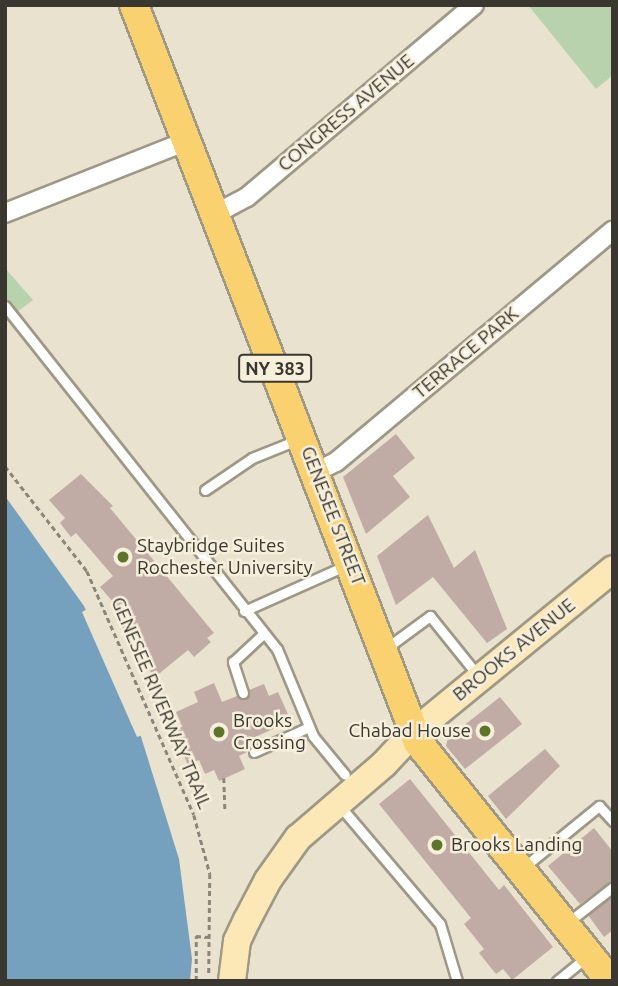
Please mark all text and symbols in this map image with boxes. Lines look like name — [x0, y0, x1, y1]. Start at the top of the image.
street label: CONGRESS AVENUE — [273, 49, 419, 177]
street label: TERRACE PARK — [409, 302, 523, 404]
road number: NY 383 — [236, 354, 314, 382]
street label: GENESEE STREET — [296, 443, 370, 589]
place label: Staybridge Suites Rochester University — [137, 535, 313, 579]
marker: Staybridge Suites Rochester University — [115, 549, 131, 565]
street label: GENESEE RIVERWAY TRAIL — [106, 594, 216, 812]
street label: BROOKS AVENUE — [448, 594, 580, 706]
place label: Brooks Crossing — [233, 710, 306, 754]
place label: Chabad House — [348, 720, 471, 742]
marker: Chabad House — [477, 723, 493, 739]
marker: Brooks Crossing — [211, 724, 227, 740]
place label: Brooks Landing — [451, 834, 582, 856]
marker: Brooks Landing — [429, 837, 445, 853]

